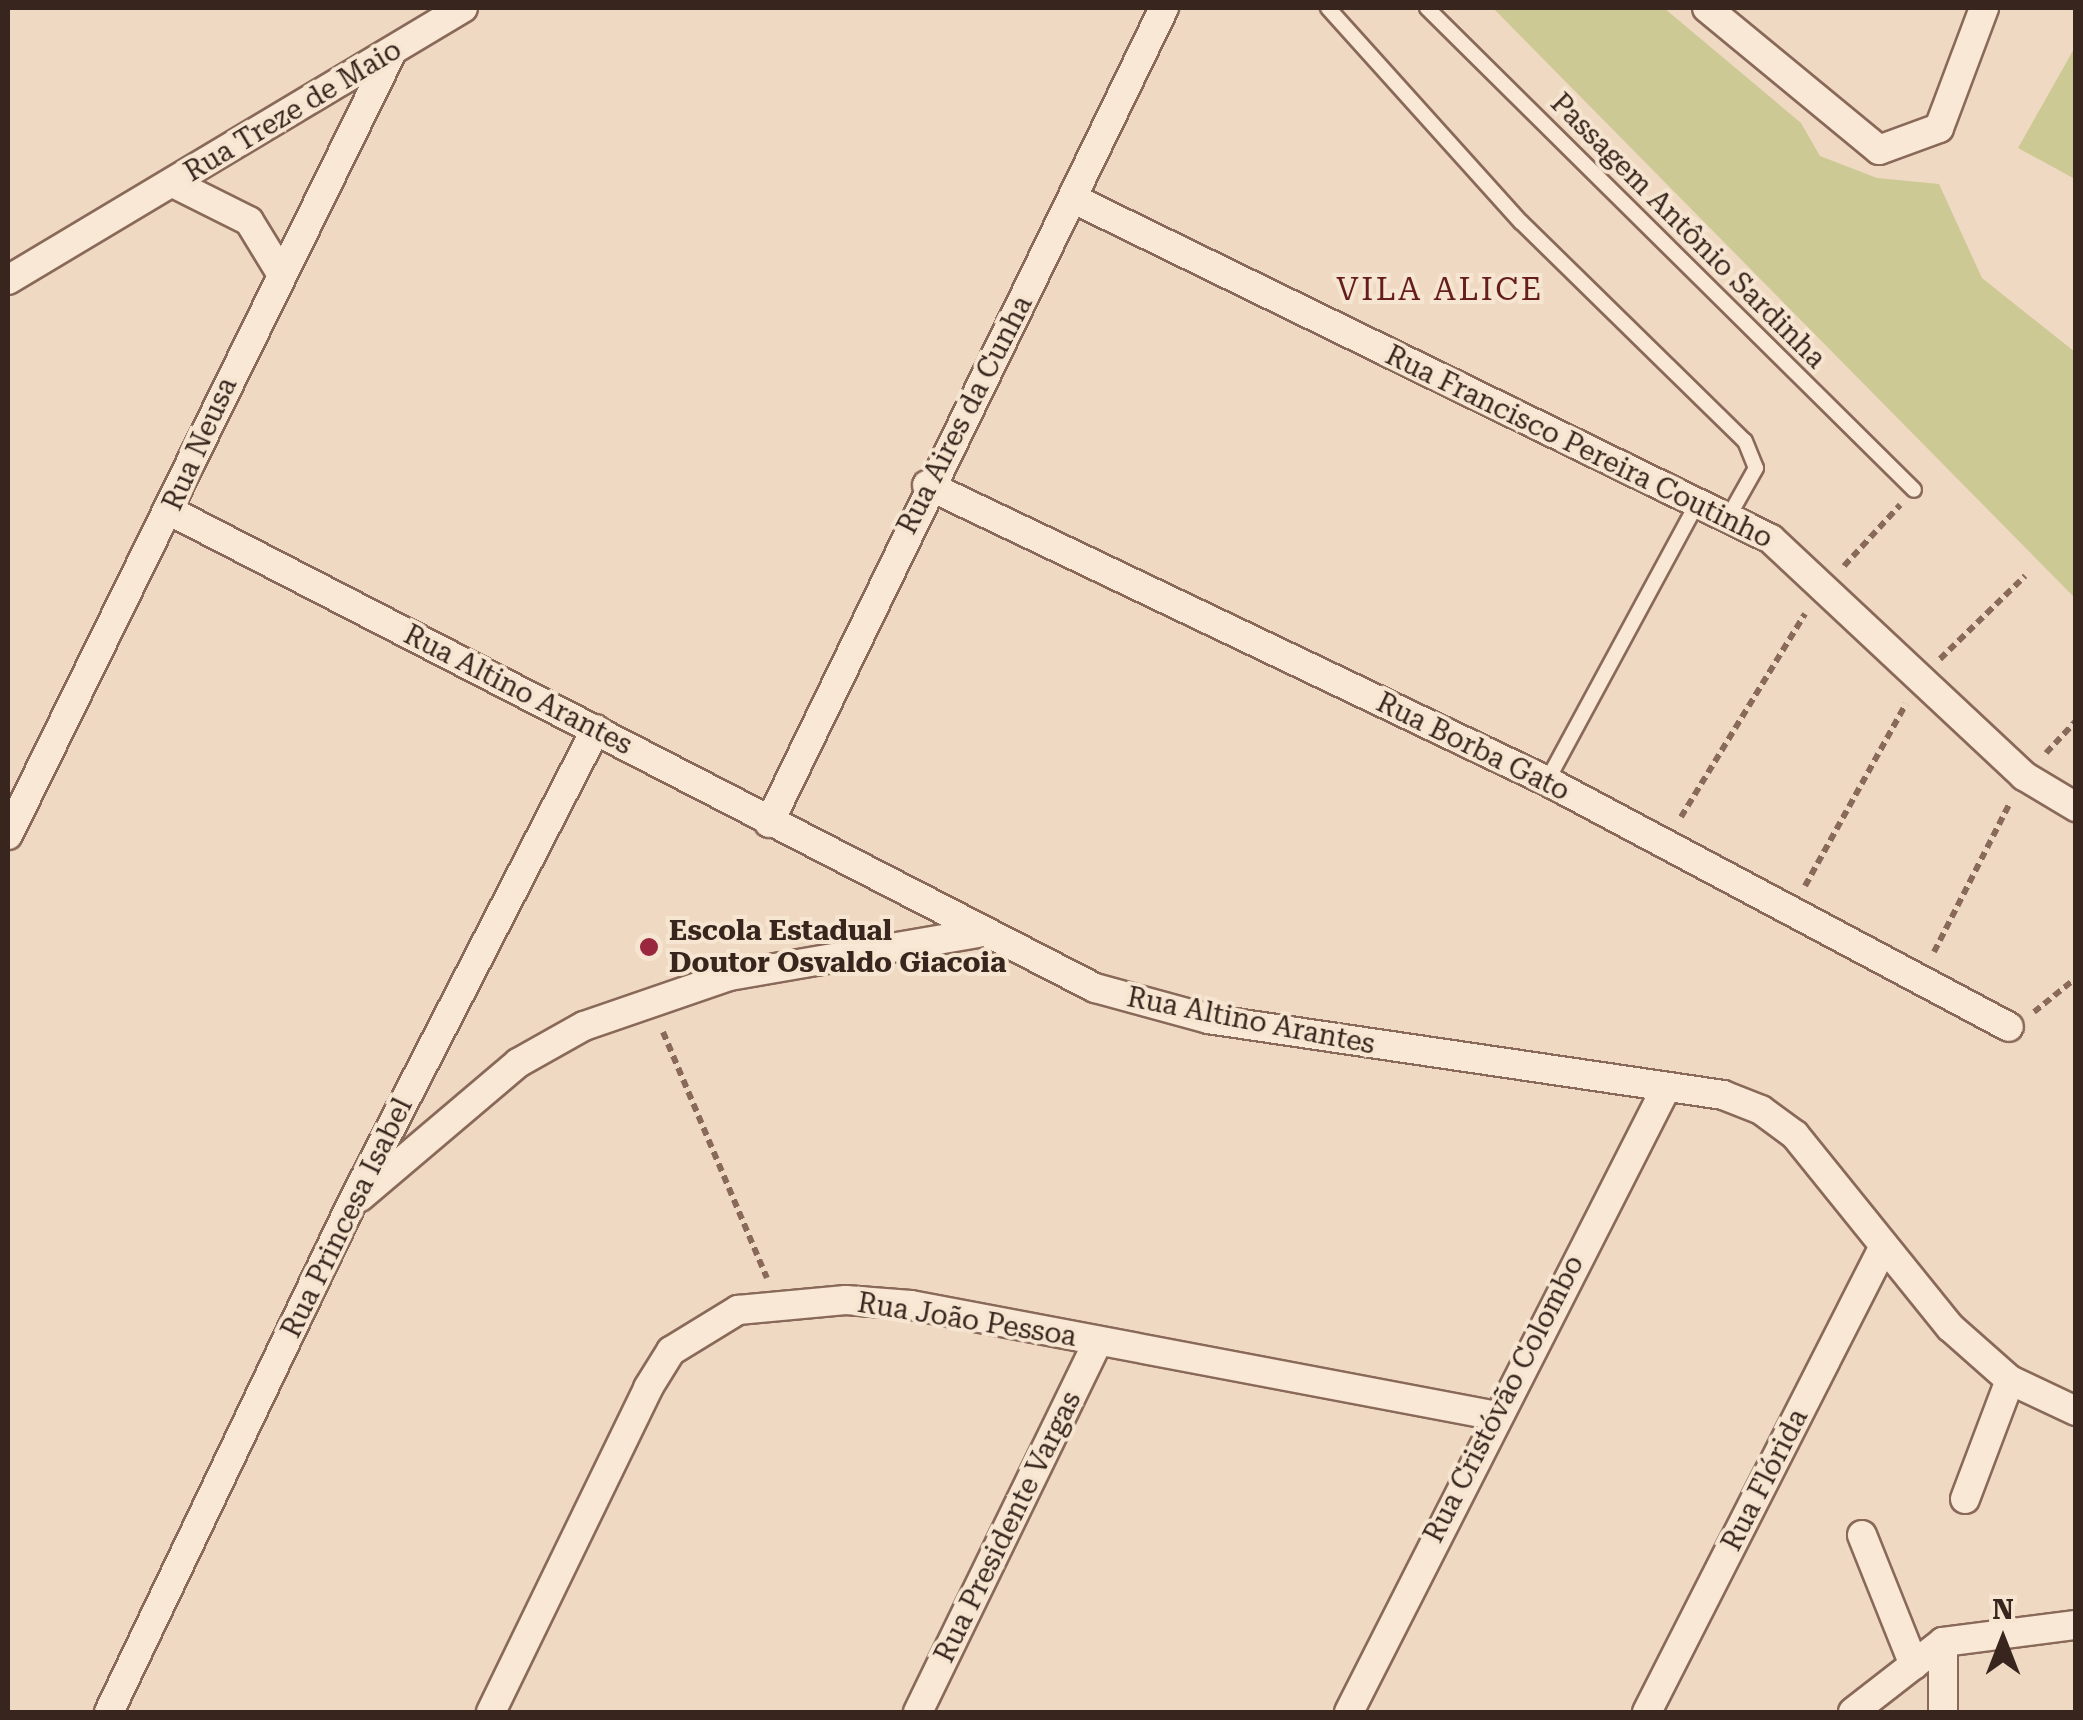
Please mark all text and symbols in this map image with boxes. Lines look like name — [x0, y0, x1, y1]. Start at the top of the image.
street label: Rua Treze de Maio — [178, 33, 408, 189]
street label: Passagem Antônio Sardinha — [1543, 86, 1833, 376]
district label: VILA ALICE — [1336, 270, 1544, 308]
street label: Rua Aires da Cunha — [890, 290, 1040, 540]
street label: Rua Francisco Pereira Coutinho — [1380, 338, 1778, 556]
street label: Rua Neusa — [156, 372, 244, 516]
street label: Rua Altino Arantes — [398, 618, 638, 762]
street label: Rua Borba Gato — [1371, 686, 1575, 808]
place label: Escola Estadual Doutor Osvaldo Giacoia — [669, 914, 1006, 980]
marker: Escola Estadual Doutor Osvaldo Giacoia — [638, 936, 660, 958]
street label: Rua Altino Arantes — [1124, 980, 1378, 1062]
street label: Rua Princesa Isabel — [274, 1093, 420, 1343]
street label: Rua Cristóvão Colombo — [1417, 1250, 1591, 1548]
street label: Rua João Pessoa — [855, 1286, 1079, 1354]
street label: Rua Presidente Vargas — [928, 1386, 1088, 1668]
street label: Rua Flórida — [1715, 1403, 1815, 1557]
north arrow — [1953, 1590, 2053, 1690]
text: N — [1992, 1593, 2014, 1626]

